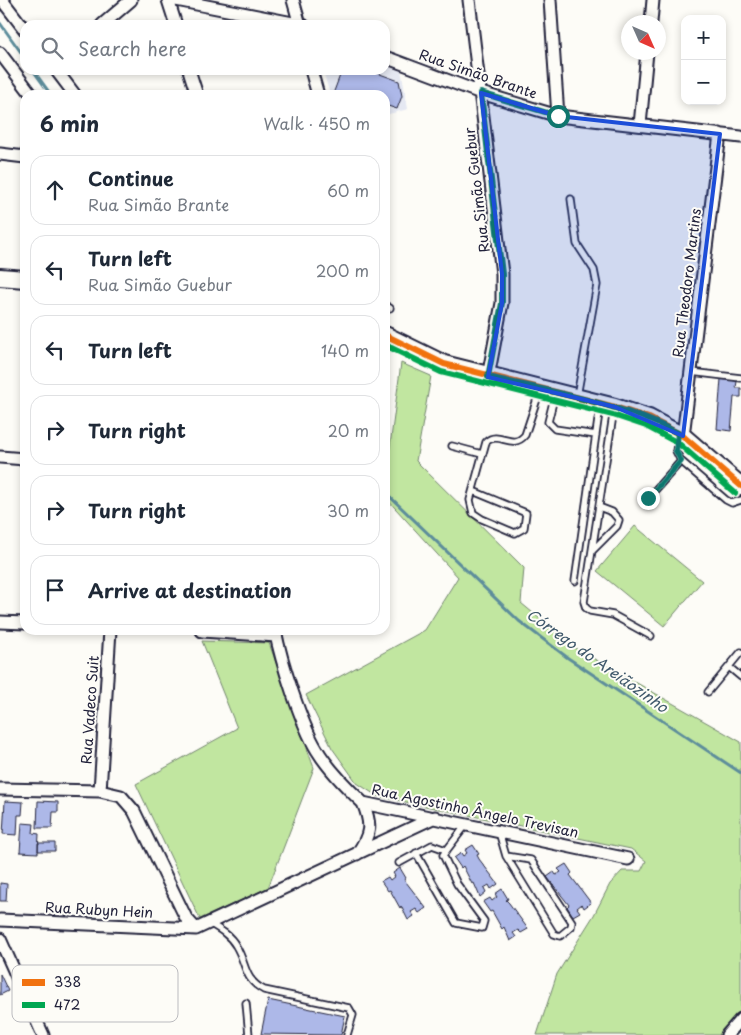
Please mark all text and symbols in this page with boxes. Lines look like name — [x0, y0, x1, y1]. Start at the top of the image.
north arrow — [621, 15, 666, 60]
map controls — [681, 15, 726, 105]
button: + — [681, 15, 726, 60]
search box — [20, 20, 390, 75]
icon: search — [38, 34, 66, 62]
text: Search here — [78, 34, 187, 62]
street label: Rua Simão Brante — [416, 44, 540, 104]
button: − — [681, 60, 726, 105]
route start — [547, 105, 570, 128]
text: 6 min — [40, 107, 99, 139]
text: Walk · 450 m — [264, 111, 370, 135]
street label: Rua Simão Guebur — [458, 126, 495, 254]
text: Continue — [88, 164, 174, 192]
icon: ahead — [41, 176, 69, 204]
text: 60 m — [327, 178, 369, 202]
text: Rua Simão Brante — [88, 192, 229, 216]
street label: Rua Theodoro Martins — [667, 207, 706, 359]
text: Turn left — [88, 244, 172, 272]
icon: left — [41, 256, 69, 284]
text: 200 m — [316, 258, 369, 282]
text: Rua Simão Guebur — [88, 272, 232, 296]
icon: left — [41, 336, 69, 364]
text: Turn left — [88, 336, 172, 364]
text: 140 m — [321, 338, 369, 362]
icon: right — [41, 416, 69, 444]
text: Turn right — [88, 416, 186, 444]
text: 20 m — [328, 418, 369, 442]
route end — [637, 487, 660, 510]
icon: right — [41, 496, 69, 524]
text: Turn right — [88, 496, 186, 524]
text: 30 m — [327, 498, 369, 522]
icon: arrive — [41, 576, 69, 604]
text: Arrive at destination — [88, 576, 292, 604]
water label: Córrego do Areiãozinho — [522, 602, 674, 718]
street label: Rua Vadeco Suit — [75, 655, 104, 765]
street label: Rua Agostinho Ângelo Trevisan — [370, 778, 580, 843]
street label: Rua Rubyn Hein — [44, 896, 154, 923]
legend — [12, 965, 178, 1022]
text: 338 — [54, 971, 81, 992]
text: 472 — [54, 994, 80, 1015]

